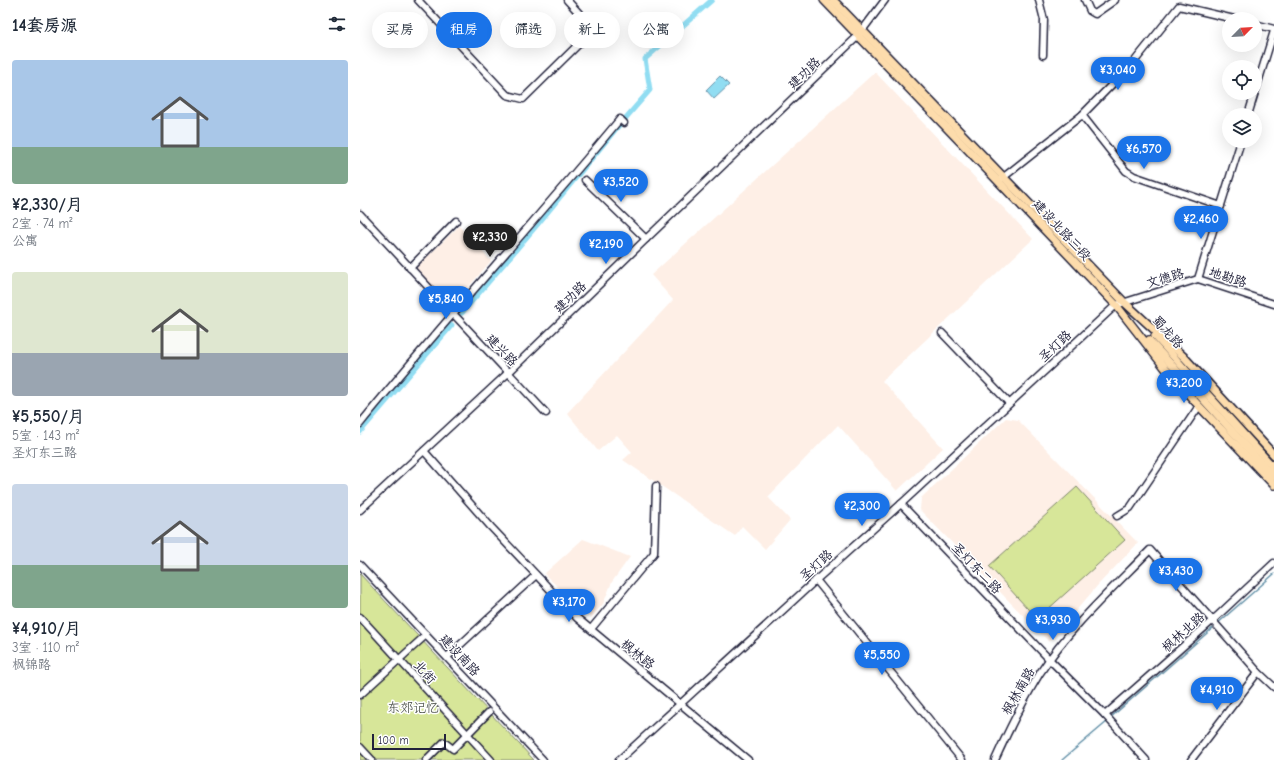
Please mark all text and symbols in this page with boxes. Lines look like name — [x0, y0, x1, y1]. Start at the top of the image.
chip: 买房 — [372, 12, 428, 48]
chip: 租房 — [436, 12, 492, 48]
chip: 筛选 — [500, 12, 556, 48]
chip: 新上 — [564, 12, 620, 48]
chip: 公寓 — [628, 12, 684, 48]
north arrow — [1222, 12, 1262, 52]
map controls — [1222, 12, 1262, 148]
icon: filters — [326, 13, 348, 35]
text: 14套房源 — [12, 16, 77, 35]
street label: 建功路 — [785, 54, 823, 92]
pin: ¥3,040 — [1085, 57, 1151, 91]
button: locate — [1222, 60, 1262, 100]
text: ¥3,040 — [1100, 62, 1136, 77]
icon: home — [144, 86, 216, 158]
button: layers — [1222, 108, 1262, 148]
pin: ¥6,570 — [1111, 136, 1177, 170]
text: ¥6,570 — [1126, 141, 1162, 156]
pin: ¥3,520 — [588, 169, 654, 203]
text: ¥3,520 — [603, 174, 639, 189]
text: ¥2,330/月 — [12, 195, 83, 214]
street label: 建设北路三段 — [1030, 196, 1094, 264]
pin: ¥2,460 — [1168, 206, 1234, 240]
text: ¥2,460 — [1183, 211, 1219, 226]
text: 2室 · 74 m² — [12, 216, 73, 231]
pin: ¥2,330 — [457, 224, 523, 258]
text: ¥2,330 — [472, 229, 508, 244]
pin: ¥2,190 — [573, 231, 639, 265]
text: 公寓 — [12, 233, 38, 248]
text: ¥2,190 — [589, 236, 623, 251]
street label: 地勘路 — [1207, 264, 1249, 290]
street label: 文德路 — [1144, 265, 1186, 291]
street label: 建功路 — [551, 278, 589, 316]
pin: ¥5,840 — [413, 286, 479, 320]
text: ¥5,840 — [428, 291, 464, 306]
icon: home — [144, 298, 216, 370]
street label: 蜀龙路 — [1149, 312, 1187, 352]
street label: 圣灯路 — [1036, 327, 1074, 365]
street label: 建兴路 — [483, 331, 521, 369]
pin: ¥3,200 — [1151, 370, 1217, 404]
text: ¥3,200 — [1166, 375, 1202, 390]
text: ¥5,550/月 — [12, 407, 85, 426]
text: 5室 · 143 m² — [12, 428, 79, 443]
text: 圣灯东三路 — [12, 445, 77, 460]
pin: ¥2,300 — [829, 493, 895, 527]
text: ¥2,300 — [844, 498, 880, 513]
icon: home — [144, 510, 216, 582]
street label: 圣灯东二路 — [949, 539, 1005, 597]
street label: 圣灯路 — [796, 546, 836, 584]
pin: ¥3,430 — [1143, 558, 1209, 592]
text: ¥3,430 — [1158, 563, 1194, 578]
pin: ¥3,170 — [536, 589, 602, 623]
text: ¥3,170 — [552, 594, 586, 609]
pin: ¥3,930 — [1020, 607, 1086, 641]
street label: 枫林北路 — [1159, 609, 1207, 655]
text: ¥3,930 — [1035, 612, 1071, 627]
text: ¥4,910/月 — [12, 619, 81, 638]
street label: 建设南路 — [437, 631, 483, 679]
street label: 枫林路 — [618, 636, 658, 672]
text: 3室 · 110 m² — [12, 640, 79, 655]
pin: ¥5,550 — [849, 642, 915, 676]
text: ¥5,550 — [863, 647, 901, 662]
text: 枫锦路 — [12, 657, 51, 672]
street label: 北街 — [411, 657, 439, 687]
street label: 枫林南路 — [999, 665, 1037, 717]
pin: ¥4,910 — [1184, 677, 1250, 711]
text: ¥4,910 — [1200, 682, 1234, 697]
park label: 东郊记忆 — [387, 700, 439, 715]
scale bar — [372, 732, 446, 751]
text: 100 m — [378, 734, 409, 747]

